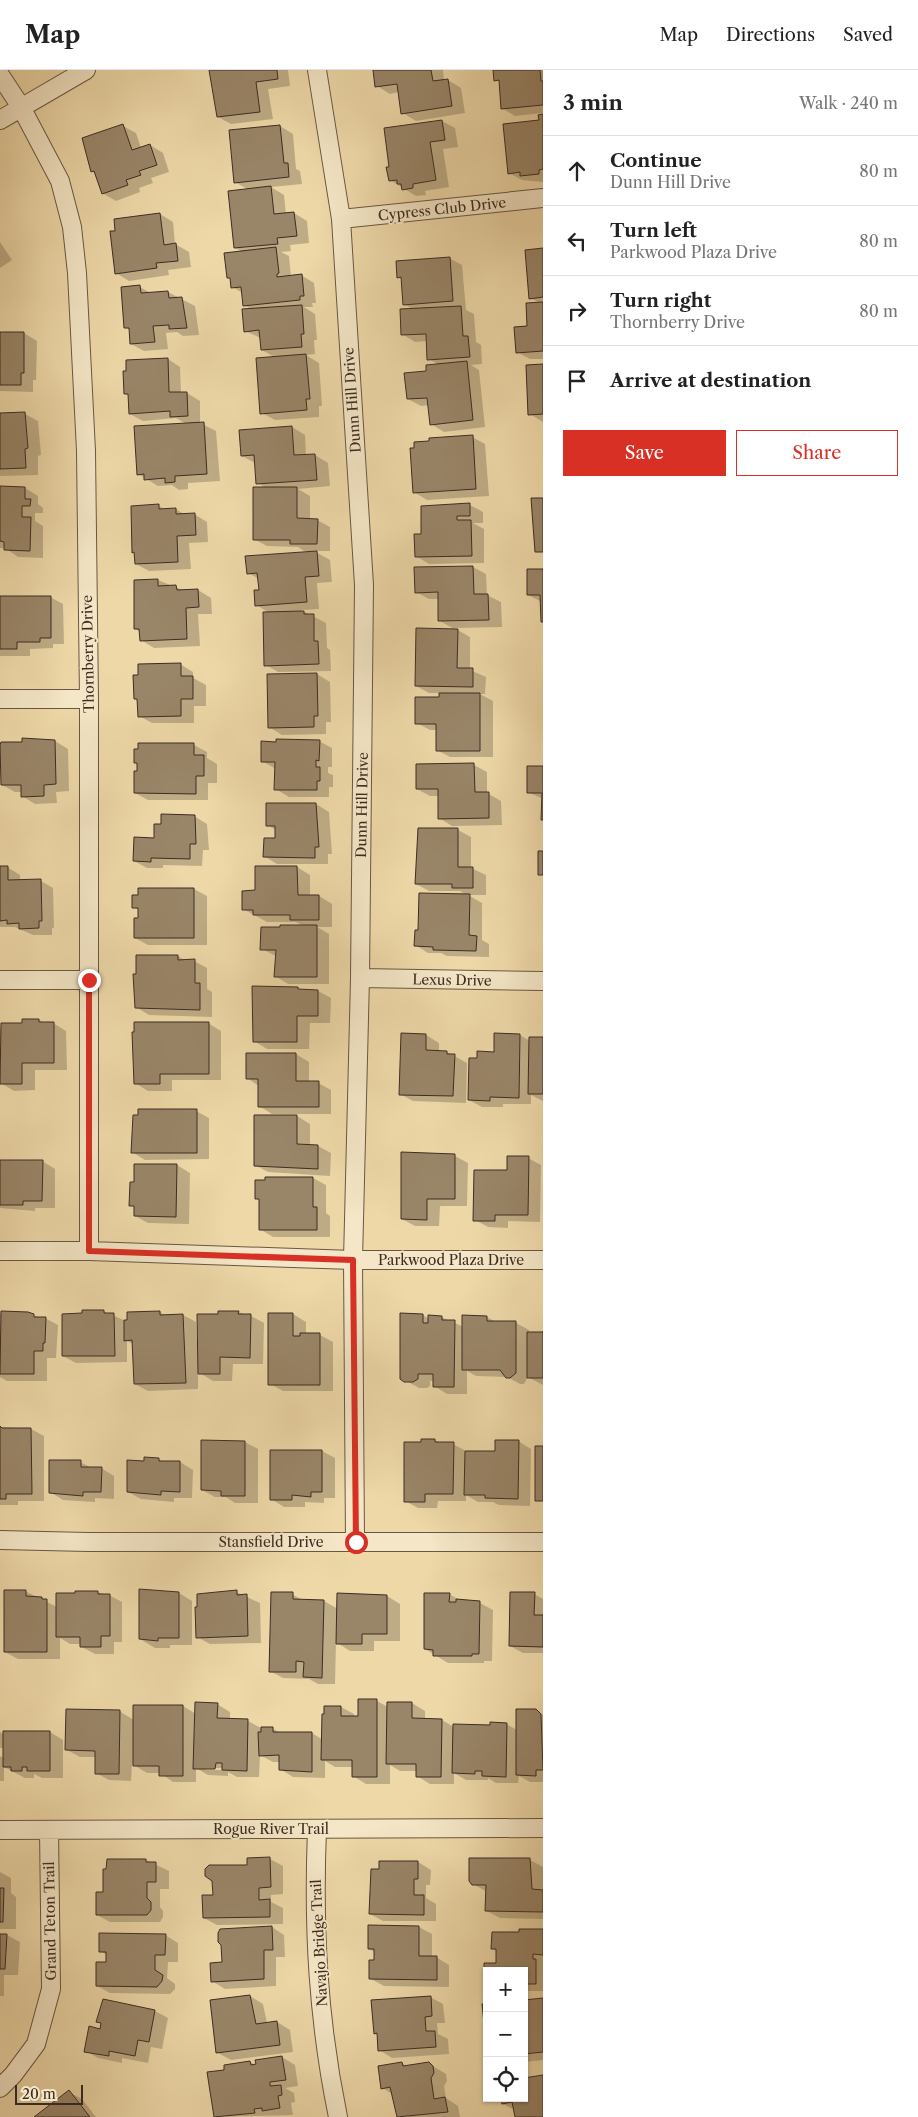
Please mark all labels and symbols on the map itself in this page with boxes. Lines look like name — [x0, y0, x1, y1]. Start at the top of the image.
street label: Cypress Club Drive — [377, 193, 507, 225]
street label: Dunn Hill Drive — [339, 346, 365, 453]
street label: Thornberry Drive — [78, 595, 98, 713]
street label: Dunn Hill Drive — [352, 752, 372, 858]
route end — [78, 969, 101, 992]
street label: Lexus Drive — [412, 970, 492, 990]
street label: Parkwood Plaza Drive — [378, 1251, 524, 1269]
route start — [345, 1531, 368, 1554]
street label: Stansfield Drive — [218, 1533, 324, 1551]
street label: Rogue River Trail — [213, 1820, 329, 1838]
street label: Grand Teton Trail — [40, 1861, 60, 1981]
street label: Navajo Bridge Trail — [307, 1879, 331, 2007]
scale bar — [15, 2082, 82, 2105]

